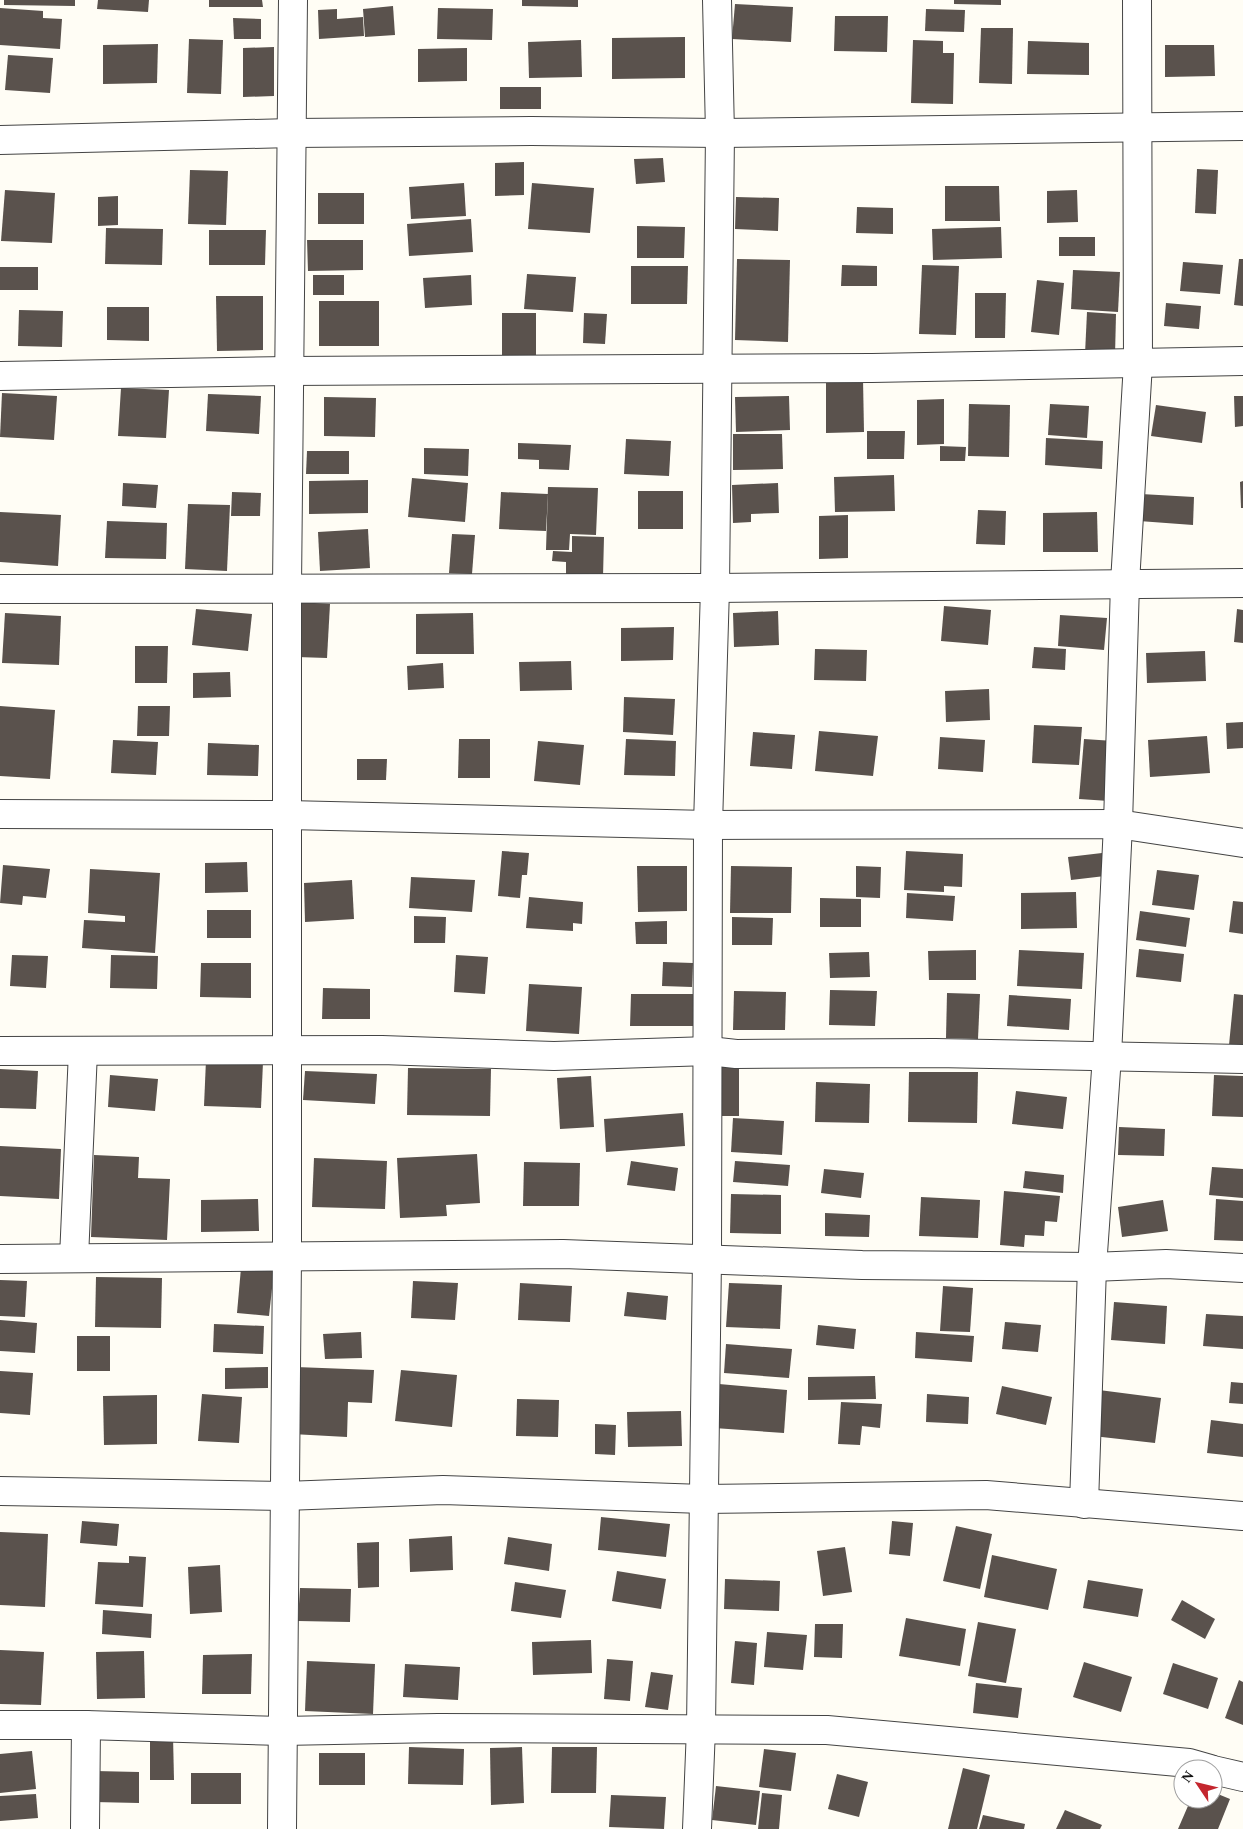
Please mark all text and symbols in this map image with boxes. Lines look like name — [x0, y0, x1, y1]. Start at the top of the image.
north arrow — [1173, 1759, 1223, 1809]
text: N — [1179, 1768, 1197, 1785]

